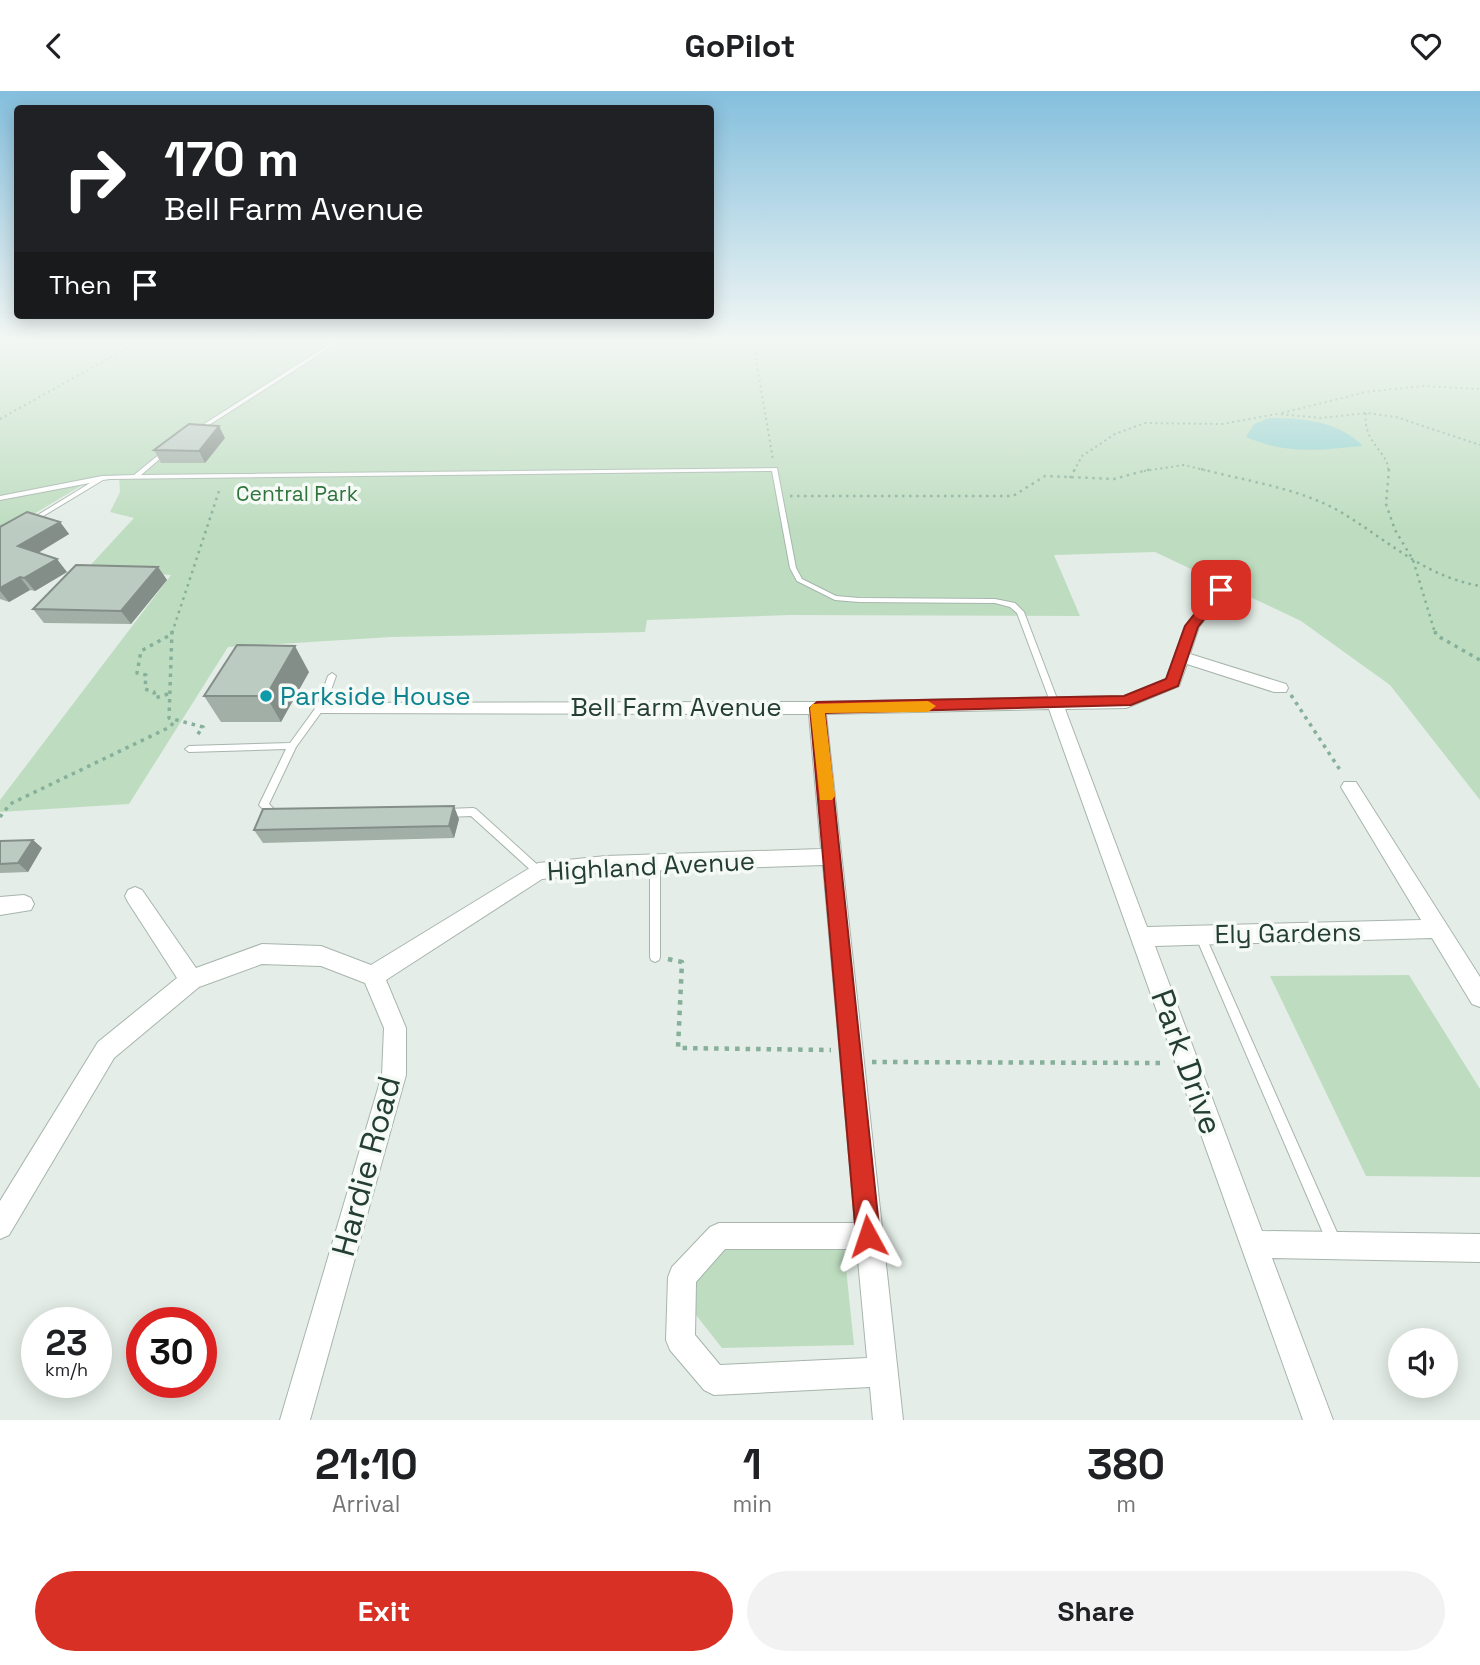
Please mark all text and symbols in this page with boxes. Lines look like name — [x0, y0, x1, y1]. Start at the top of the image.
text: GoPilot — [685, 26, 795, 66]
icon: back — [35, 27, 73, 65]
icon: heart — [1407, 27, 1445, 65]
text: 170 m — [164, 128, 299, 190]
icon: right — [49, 133, 140, 224]
text: Bell Farm Avenue — [164, 189, 424, 229]
icon: arrive — [126, 266, 164, 304]
text: Then — [49, 268, 112, 302]
park label: Central Park — [236, 480, 358, 507]
pin — [1191, 560, 1251, 620]
icon: arrive — [1202, 571, 1240, 609]
place label: Parkside House — [280, 679, 471, 713]
marker: Parkside House — [258, 688, 274, 704]
street label: Bell Farm Avenue — [570, 690, 782, 724]
street label: Highland Avenue — [546, 844, 756, 888]
street label: Ely Gardens — [1214, 915, 1362, 951]
street label: Park Drive — [1142, 984, 1232, 1140]
street label: Hardie Road — [323, 1071, 409, 1261]
position arrow — [831, 1199, 905, 1273]
speed limit sign: 30 — [126, 1307, 217, 1398]
text: 23 — [45, 1321, 88, 1365]
map controls — [1388, 1328, 1458, 1398]
button: sound — [1388, 1328, 1458, 1398]
text: km/h — [45, 1358, 88, 1381]
text: 21:10 — [315, 1438, 418, 1491]
text: 1 — [743, 1438, 762, 1491]
text: 380 — [1087, 1438, 1165, 1491]
text: Arrival — [332, 1489, 400, 1519]
text: min — [733, 1489, 772, 1519]
text: m — [1116, 1489, 1136, 1519]
button: Exit — [35, 1571, 733, 1651]
button: Share — [747, 1571, 1445, 1651]

